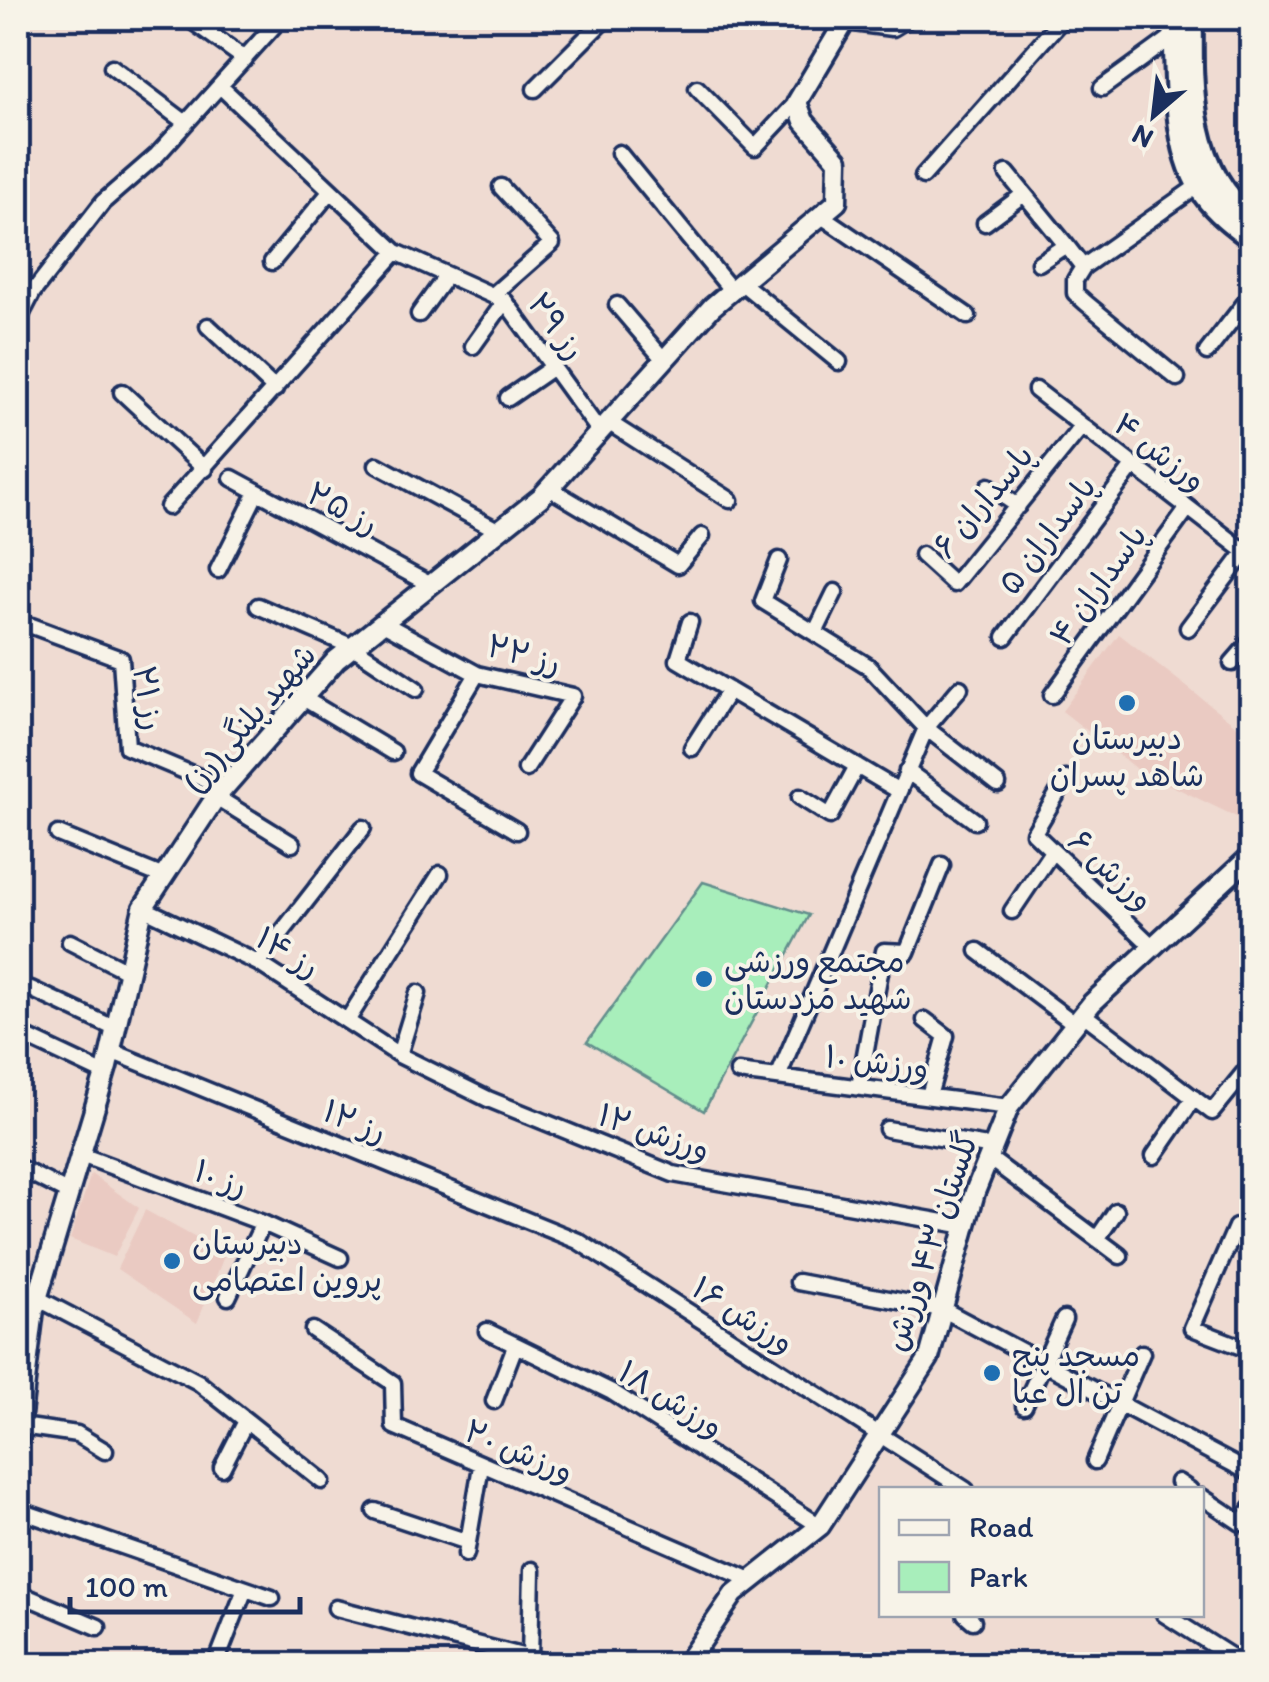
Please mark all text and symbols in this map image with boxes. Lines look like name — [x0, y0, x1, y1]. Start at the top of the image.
north arrow — [1104, 65, 1204, 165]
text: N — [1126, 118, 1159, 157]
street label: رز ۲۹ — [520, 285, 594, 367]
street label: ورزش ۴ — [1106, 404, 1214, 500]
street label: پاسداران ۶ — [925, 437, 1043, 567]
street label: پاسداران ۵ — [990, 468, 1106, 603]
street label: رز ۲۵ — [301, 474, 385, 542]
street label: پاسداران ۴ — [1041, 517, 1156, 654]
street label: رز ۲۲ — [483, 626, 565, 682]
street label: شهید پلنگی(رز) — [174, 636, 325, 801]
street label: رز ۲۱ — [125, 663, 173, 733]
marker: دبیرستان شاهد پسران — [1116, 692, 1138, 714]
place label: دبیرستان شاهد پسران — [1050, 719, 1204, 796]
street label: ورزش ۶ — [1061, 821, 1161, 919]
street label: رز ۱۴ — [249, 918, 327, 986]
place label: مجتمع ورزشی شهید مزدستان — [724, 942, 912, 1017]
marker: مجتمع ورزشی شهید مزدستان — [693, 968, 715, 990]
street label: ورزش ۱۰ — [823, 1037, 931, 1087]
street label: رز ۱۲ — [318, 1091, 392, 1151]
street label: ورزش ۱۲ — [593, 1095, 715, 1169]
street label: گلستان ۴۳ ورزش — [876, 1126, 986, 1356]
street label: رز ۱۰ — [189, 1151, 253, 1205]
place label: دبیرستان پروین اعتصامی — [192, 1224, 382, 1301]
marker: دبیرستان پروین اعتصامی — [161, 1250, 183, 1272]
street label: ورزش ۱۶ — [685, 1268, 801, 1362]
place label: مسجد پنج تن ال عبا — [1012, 1336, 1140, 1411]
street label: ورزش ۱۸ — [612, 1352, 730, 1446]
marker: مسجد پنج تن ال عبا — [981, 1362, 1003, 1384]
street label: ورزش ۲۰ — [459, 1411, 579, 1491]
legend — [879, 1487, 1204, 1617]
text: Road — [969, 1508, 1034, 1545]
scale bar — [70, 1552, 300, 1614]
text: Park — [969, 1558, 1028, 1595]
text: 100 m — [85, 1568, 168, 1605]

